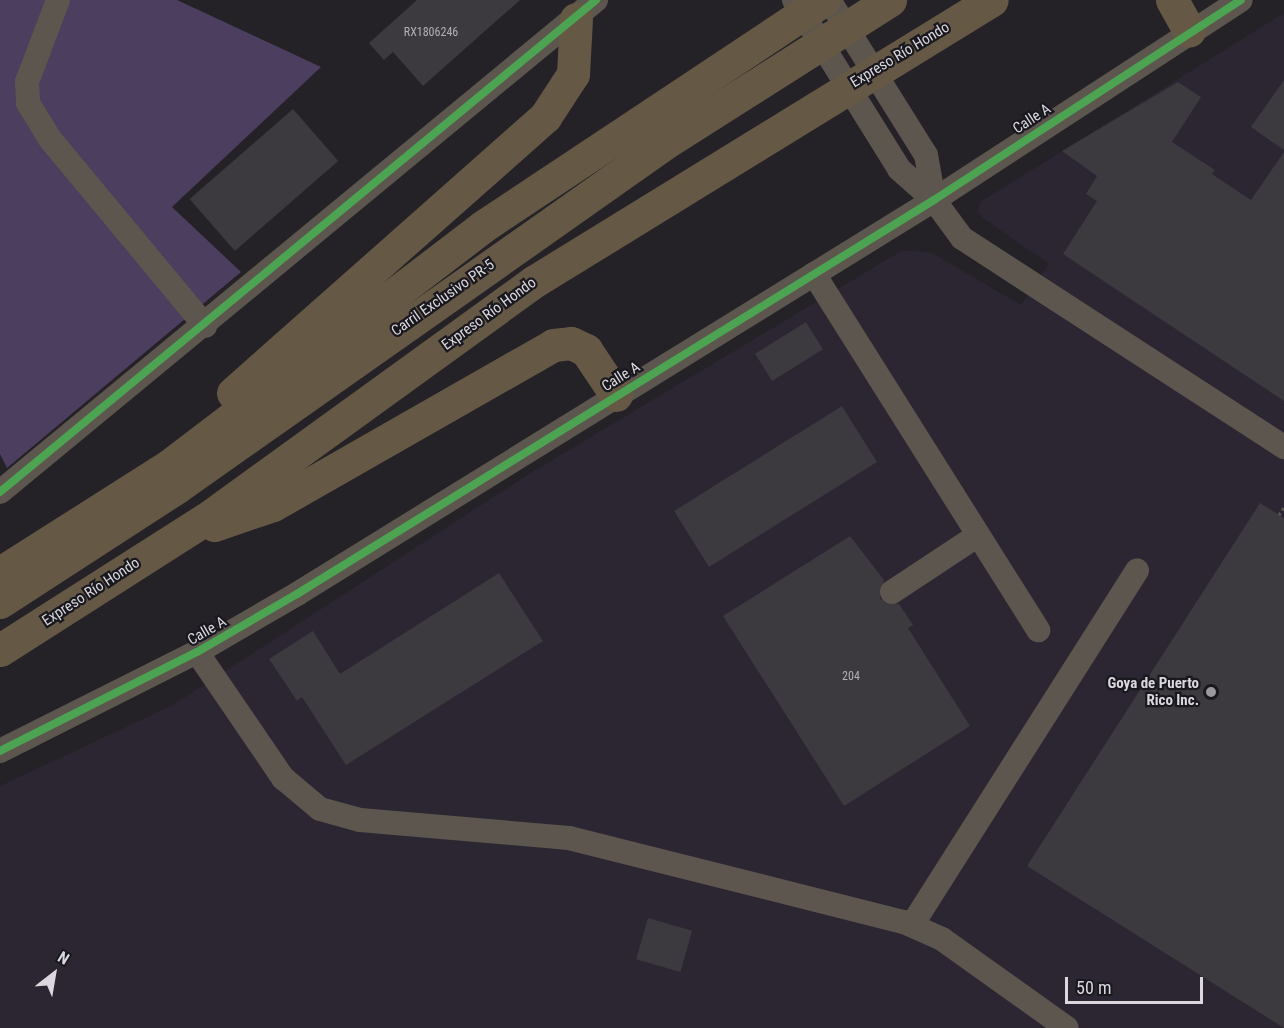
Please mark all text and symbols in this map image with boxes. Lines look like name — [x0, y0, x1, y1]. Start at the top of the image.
street label: Expreso Río Hondo — [847, 18, 953, 92]
house number: RX1806246 — [404, 26, 458, 40]
street label: Calle A — [1010, 100, 1054, 138]
street label: Carril Exclusivo PR-5 — [388, 256, 498, 340]
street label: Expreso Río Hondo — [438, 274, 540, 354]
street label: Calle A — [599, 358, 643, 396]
street label: Expreso Río Hondo — [39, 554, 143, 630]
street label: Calle A — [184, 613, 230, 649]
house number: 204 — [842, 670, 860, 684]
place label: Goya de Puerto Rico Inc. — [1107, 674, 1199, 709]
marker: Goya de Puerto Rico Inc. — [1204, 685, 1218, 699]
north arrow — [24, 944, 84, 1004]
text: N — [54, 947, 73, 969]
scale bar — [1068, 965, 1206, 1003]
text: 50 m — [1076, 977, 1111, 998]

